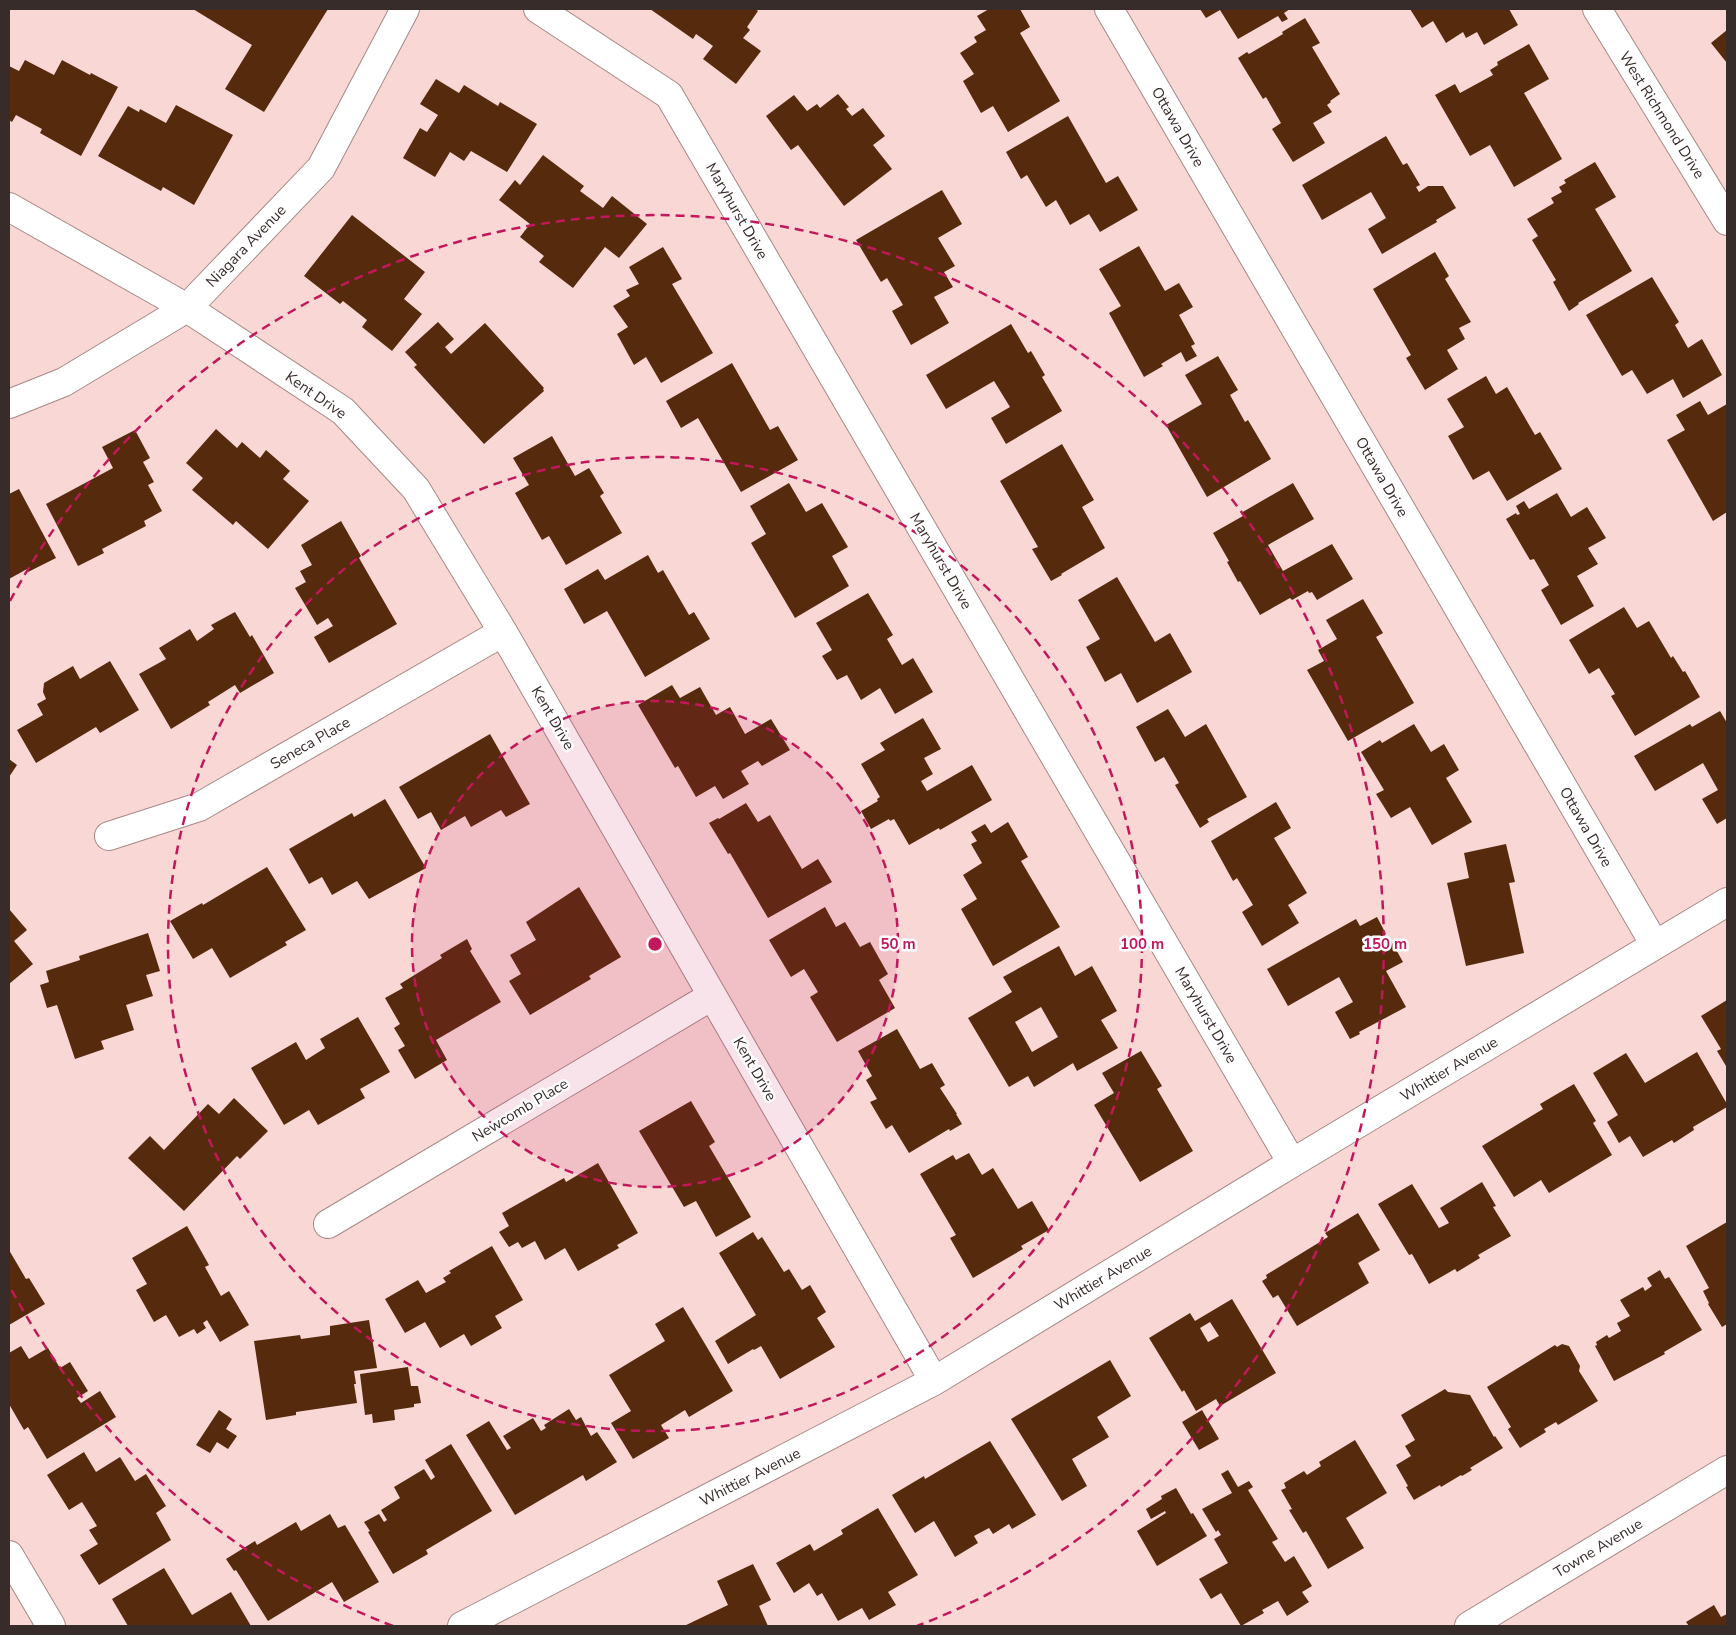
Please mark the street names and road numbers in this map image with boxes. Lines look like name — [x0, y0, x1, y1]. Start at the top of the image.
street label: West Richmond Drive — [1615, 47, 1709, 183]
street label: Ottawa Drive — [1147, 83, 1209, 171]
street label: Maryhurst Drive — [701, 159, 773, 263]
street label: Niagara Avenue — [201, 200, 291, 292]
street label: Kent Drive — [281, 367, 351, 423]
street label: Ottawa Drive — [1351, 433, 1413, 521]
street label: Maryhurst Drive — [905, 509, 977, 613]
street label: Kent Drive — [527, 683, 579, 753]
street label: Seneca Place — [266, 712, 354, 774]
street label: Ottawa Drive — [1555, 783, 1617, 871]
street label: Maryhurst Drive — [1170, 963, 1242, 1067]
street label: Whittier Avenue — [1396, 1032, 1502, 1106]
street label: Kent Drive — [729, 1034, 781, 1104]
street label: Newcomb Place — [468, 1073, 572, 1147]
street label: Whittier Avenue — [1050, 1241, 1156, 1315]
street label: Whittier Avenue — [696, 1443, 804, 1511]
street label: Towne Avenue — [1550, 1514, 1646, 1582]

